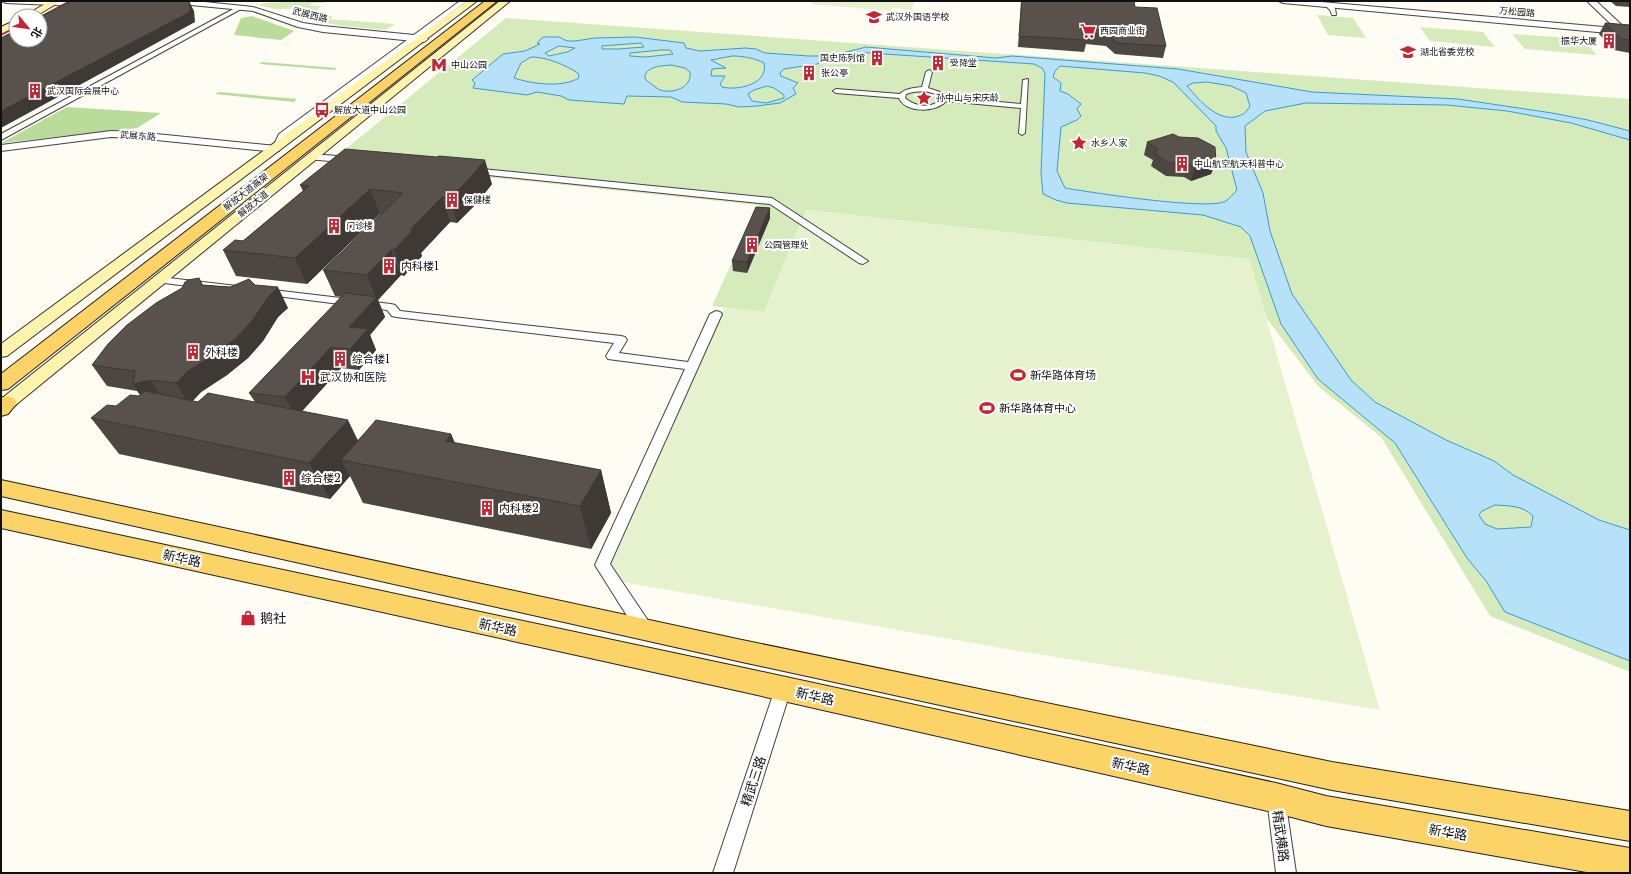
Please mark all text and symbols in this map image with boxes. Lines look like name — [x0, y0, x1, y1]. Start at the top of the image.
street label: 万松园路 — [1499, 4, 1535, 19]
street label: 武展西路 — [291, 5, 329, 24]
north arrow — [8, 8, 48, 48]
school or university icon: 武汉外国语学校 — [865, 8, 883, 26]
place label: 武汉外国语学校 — [886, 11, 950, 22]
supermarket icon: 西园商业街 — [1079, 22, 1097, 40]
text: 北 — [28, 25, 46, 41]
place label: 西园商业街 — [1100, 25, 1145, 36]
building icon: 振华大厦 — [1600, 32, 1618, 50]
place label: 振华大厦 — [1561, 35, 1597, 46]
school or university icon: 湖北省委党校 — [1399, 43, 1417, 61]
place label: 湖北省委党校 — [1420, 46, 1475, 57]
building icon: 国史陈列馆 — [868, 49, 886, 67]
place label: 国史陈列馆 — [820, 52, 865, 63]
building icon: 受降堂 — [929, 54, 947, 72]
metro station icon: 中山公园 — [430, 56, 448, 74]
place label: 受降堂 — [950, 57, 977, 68]
place label: 中山公园 — [451, 59, 487, 70]
building icon: 张公亭 — [800, 64, 818, 82]
place label: 张公亭 — [821, 67, 848, 78]
building icon: 武汉国际会展中心 — [26, 82, 44, 100]
place label: 武汉国际会展中心 — [47, 85, 119, 96]
place icon: 孙中山与宋庆龄 — [915, 89, 933, 107]
place label: 孙中山与宋庆龄 — [936, 92, 999, 103]
bus stop icon: 解放大道中山公园 — [313, 101, 331, 119]
place label: 解放大道中山公园 — [334, 104, 406, 115]
street label: 武展东路 — [120, 129, 156, 142]
place icon: 水乡人家 — [1070, 134, 1088, 152]
place label: 水乡人家 — [1091, 137, 1128, 148]
building icon: 中山航空航天科普中心 — [1173, 155, 1191, 173]
place label: 中山航空航天科普中心 — [1194, 158, 1284, 169]
street label: 解放大道高架 — [221, 171, 271, 213]
street label: 解放大道 — [236, 188, 270, 220]
building icon: 保健楼 — [443, 191, 461, 209]
place label: 保健楼 — [464, 194, 491, 205]
building icon: 门诊楼 — [325, 217, 343, 235]
place label: 门诊楼 — [346, 220, 373, 231]
building icon: 公园管理处 — [743, 236, 761, 254]
place label: 公园管理处 — [764, 239, 809, 250]
building icon: 内科楼1 — [380, 257, 398, 275]
place label: 内科楼1 — [401, 259, 439, 273]
building icon: 外科楼 — [184, 343, 202, 361]
place label: 外科楼 — [205, 345, 238, 359]
building icon: 综合楼1 — [331, 350, 349, 368]
place label: 综合楼1 — [352, 352, 390, 366]
sports icon: 新华路体育场 — [1009, 366, 1027, 384]
hospital icon: 武汉协和医院 — [299, 368, 317, 386]
place label: 新华路体育场 — [1030, 368, 1096, 382]
place label: 武汉协和医院 — [320, 370, 386, 384]
sports icon: 新华路体育中心 — [978, 399, 996, 417]
place label: 新华路体育中心 — [999, 401, 1076, 415]
building icon: 综合楼2 — [280, 469, 298, 487]
place label: 综合楼2 — [301, 471, 341, 485]
building icon: 内科楼2 — [478, 499, 496, 517]
place label: 内科楼2 — [499, 501, 539, 515]
street label: 新华路 — [161, 546, 203, 571]
shop icon: 鹅社 — [239, 609, 257, 627]
place label: 鹅社 — [260, 610, 286, 627]
street label: 新华路 — [477, 615, 519, 640]
street label: 新华路 — [794, 684, 836, 709]
street label: 精武三路 — [737, 754, 770, 809]
street label: 新华路 — [1110, 754, 1152, 779]
street label: 精武横路 — [1268, 809, 1293, 863]
street label: 新华路 — [1427, 821, 1469, 844]

